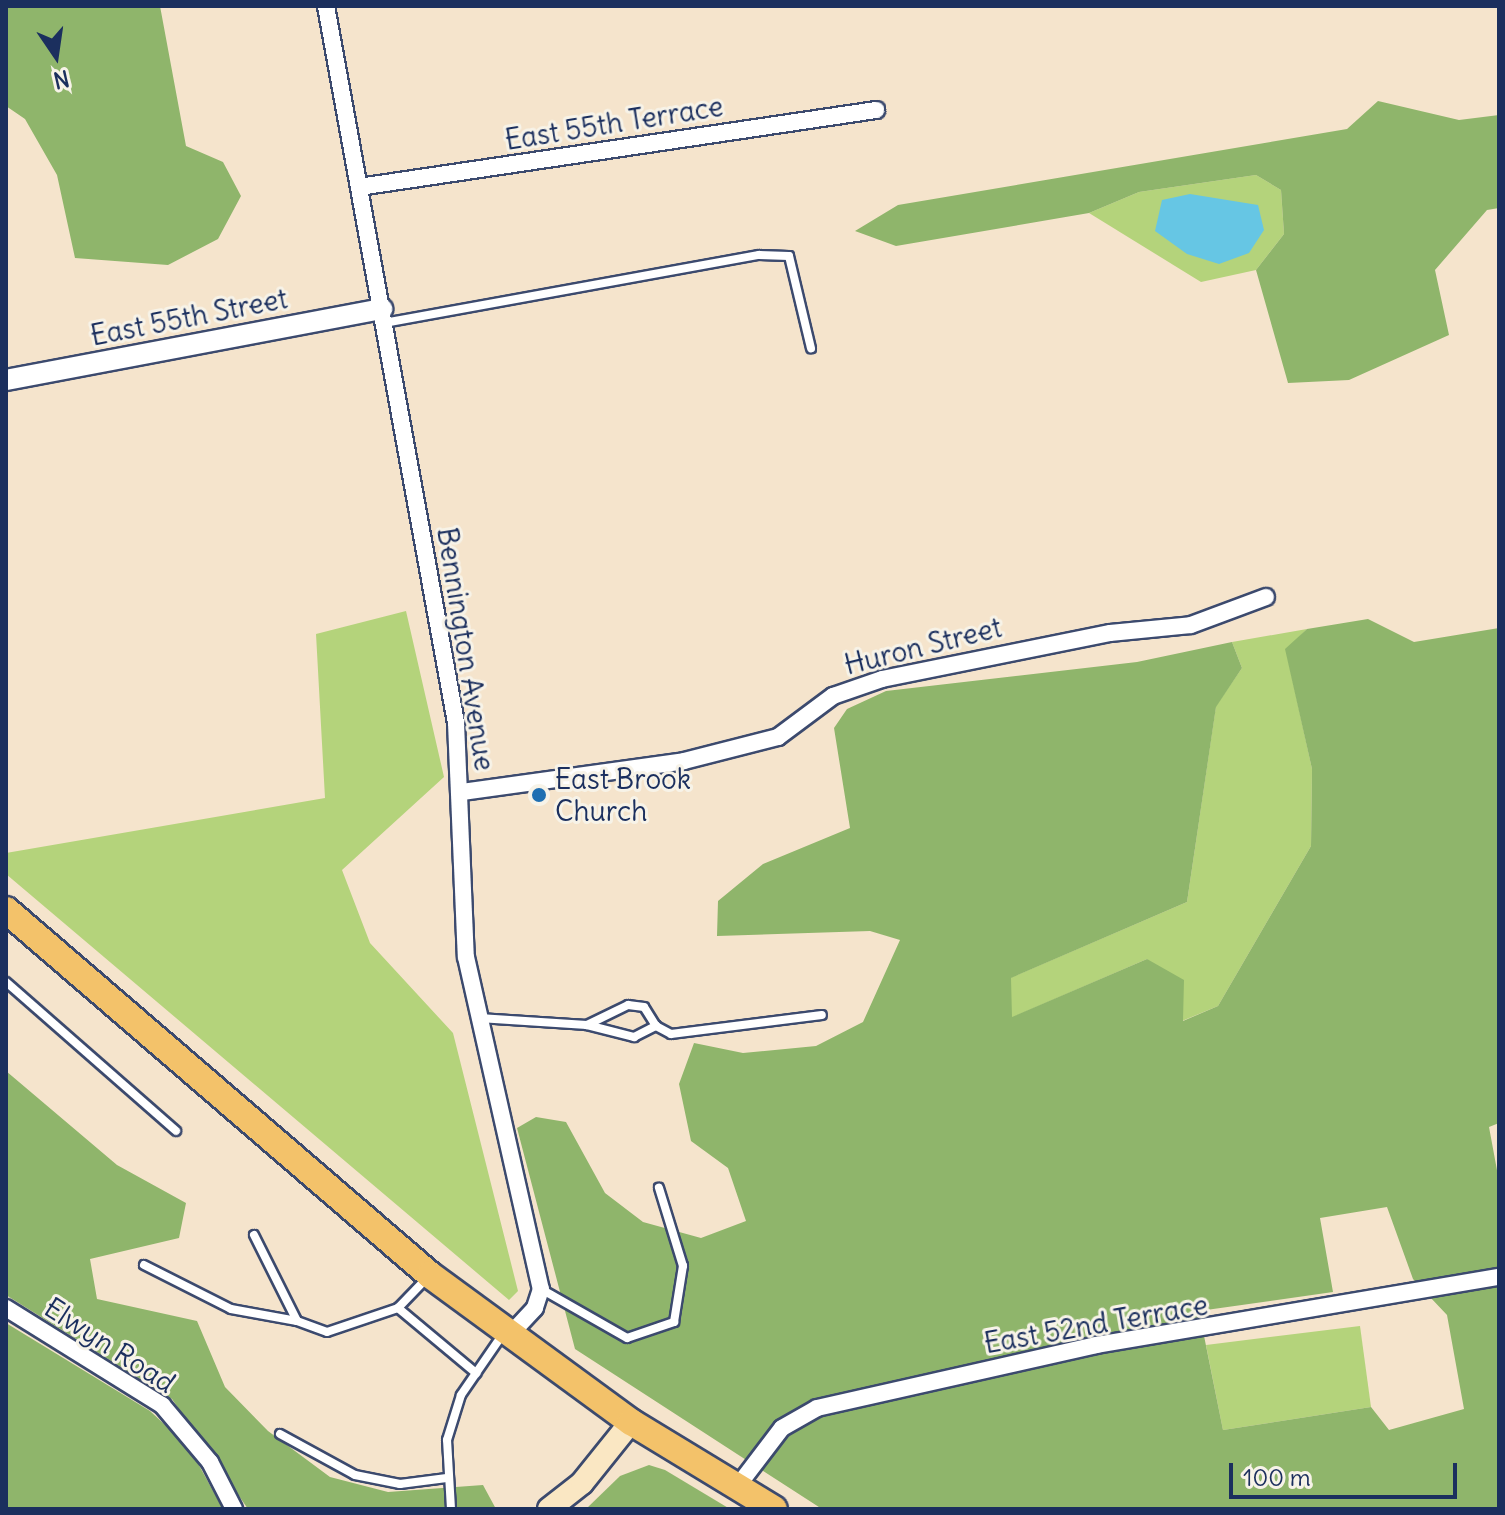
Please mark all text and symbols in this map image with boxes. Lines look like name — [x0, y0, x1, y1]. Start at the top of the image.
north arrow — [16, 16, 96, 96]
text: N — [51, 64, 72, 95]
street label: East 55th Terrace — [503, 89, 725, 157]
street label: East 55th Street — [88, 281, 290, 353]
street label: Bennington Avenue — [430, 525, 502, 773]
street label: Huron Street — [841, 610, 1005, 682]
place label: East Brook Church — [555, 762, 691, 828]
marker: East Brook Church — [530, 786, 548, 804]
street label: East 52nd Terrace — [981, 1288, 1211, 1360]
street label: Elwyn Road — [38, 1290, 182, 1400]
scale bar — [1233, 1447, 1461, 1497]
text: 100 m — [1243, 1462, 1311, 1492]

